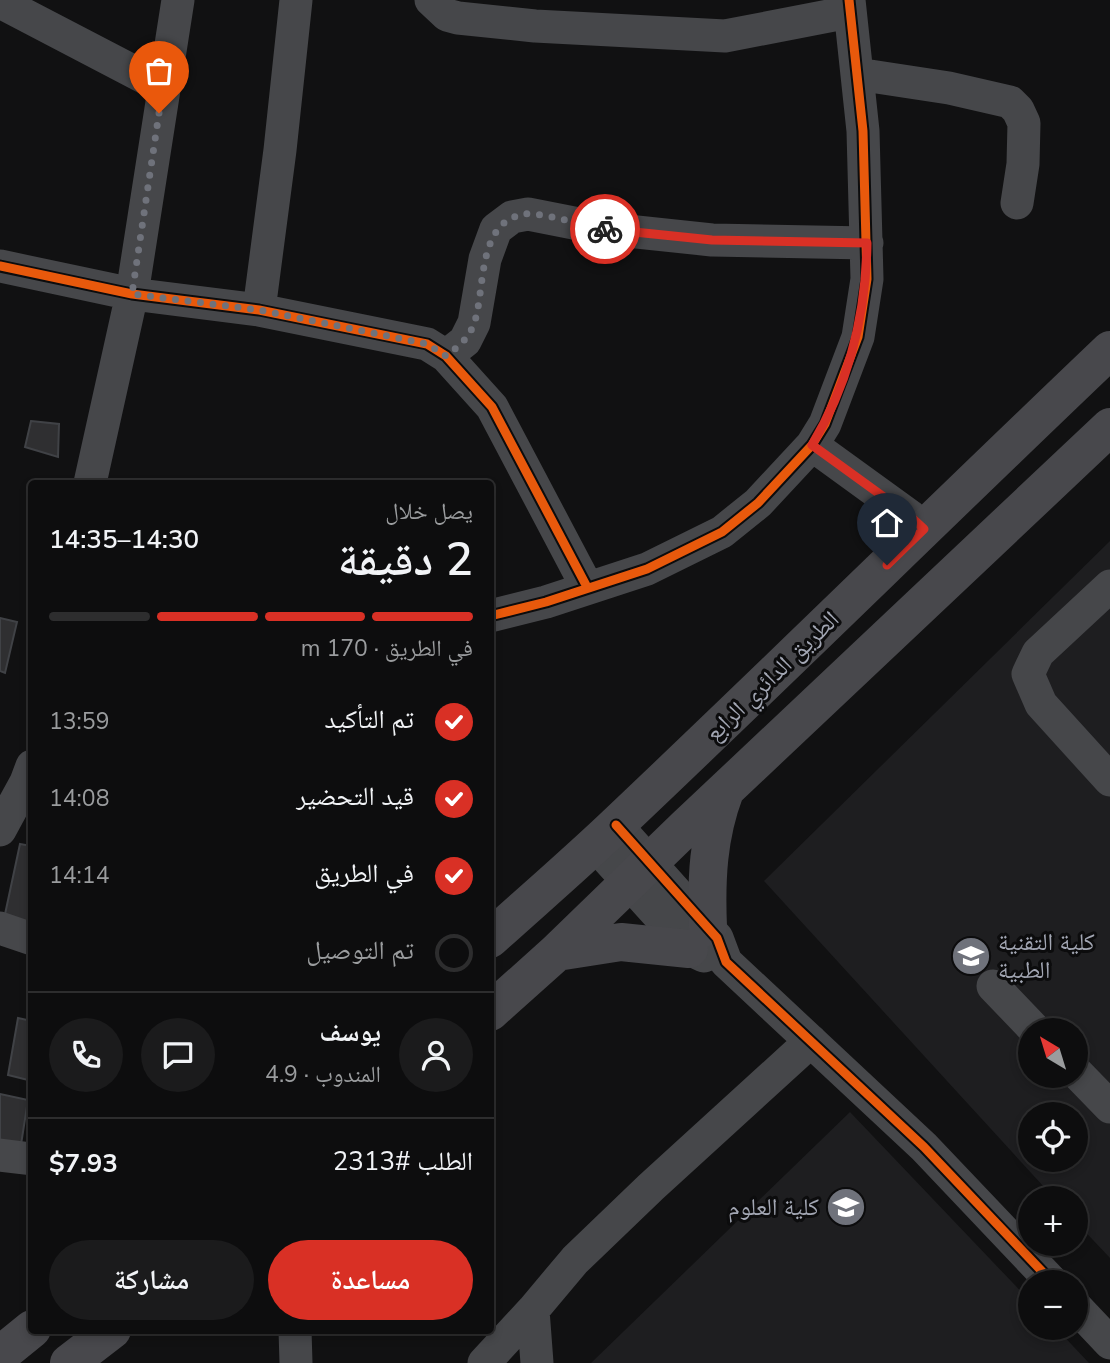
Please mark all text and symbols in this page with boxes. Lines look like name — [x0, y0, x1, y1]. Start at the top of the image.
pin — [129, 41, 189, 113]
icon: bag — [140, 52, 178, 90]
courier — [570, 194, 640, 264]
icon: bike — [586, 210, 624, 248]
pin — [857, 493, 917, 565]
text: يصل خلال — [385, 496, 473, 527]
icon: home — [868, 504, 906, 542]
text: 14:30–14:35 — [49, 522, 199, 557]
text: 2 دقيقة — [338, 528, 473, 591]
street label: الطريق الدائري الرابع — [698, 604, 848, 750]
text: في الطريق · 170 m — [301, 633, 473, 664]
text: تم التأكيد — [325, 702, 414, 737]
icon: check — [435, 703, 473, 741]
text: 13:59 — [49, 706, 109, 737]
text: قيد التحضير — [296, 779, 414, 814]
icon: check — [435, 780, 473, 818]
text: 14:08 — [49, 783, 109, 814]
text: في الطريق — [314, 856, 414, 891]
icon: check — [435, 857, 473, 895]
text: 14:14 — [49, 860, 109, 891]
place label: كلية التقنية الطبية — [998, 926, 1095, 986]
text: تم التوصيل — [306, 933, 414, 968]
school or university icon: كلية التقنية الطبية — [950, 935, 992, 977]
text: يوسف — [320, 1015, 381, 1050]
button: phone — [49, 1018, 123, 1092]
button: chat — [141, 1018, 215, 1092]
button: person — [399, 1018, 473, 1092]
north arrow — [1018, 1018, 1088, 1088]
map controls — [1018, 1018, 1088, 1340]
text: المندوب · 4.9 — [265, 1059, 381, 1090]
button: locate — [1018, 1102, 1088, 1172]
text: الطلب #2313 — [333, 1144, 473, 1179]
text: $7.93 — [49, 1146, 118, 1181]
school or university icon: كلية العلوم — [825, 1186, 867, 1228]
button: + — [1018, 1186, 1088, 1256]
place label: كلية العلوم — [728, 1191, 819, 1223]
button: مشاركة — [49, 1240, 254, 1320]
button: مساعدة — [268, 1240, 473, 1320]
button: − — [1018, 1270, 1088, 1340]

